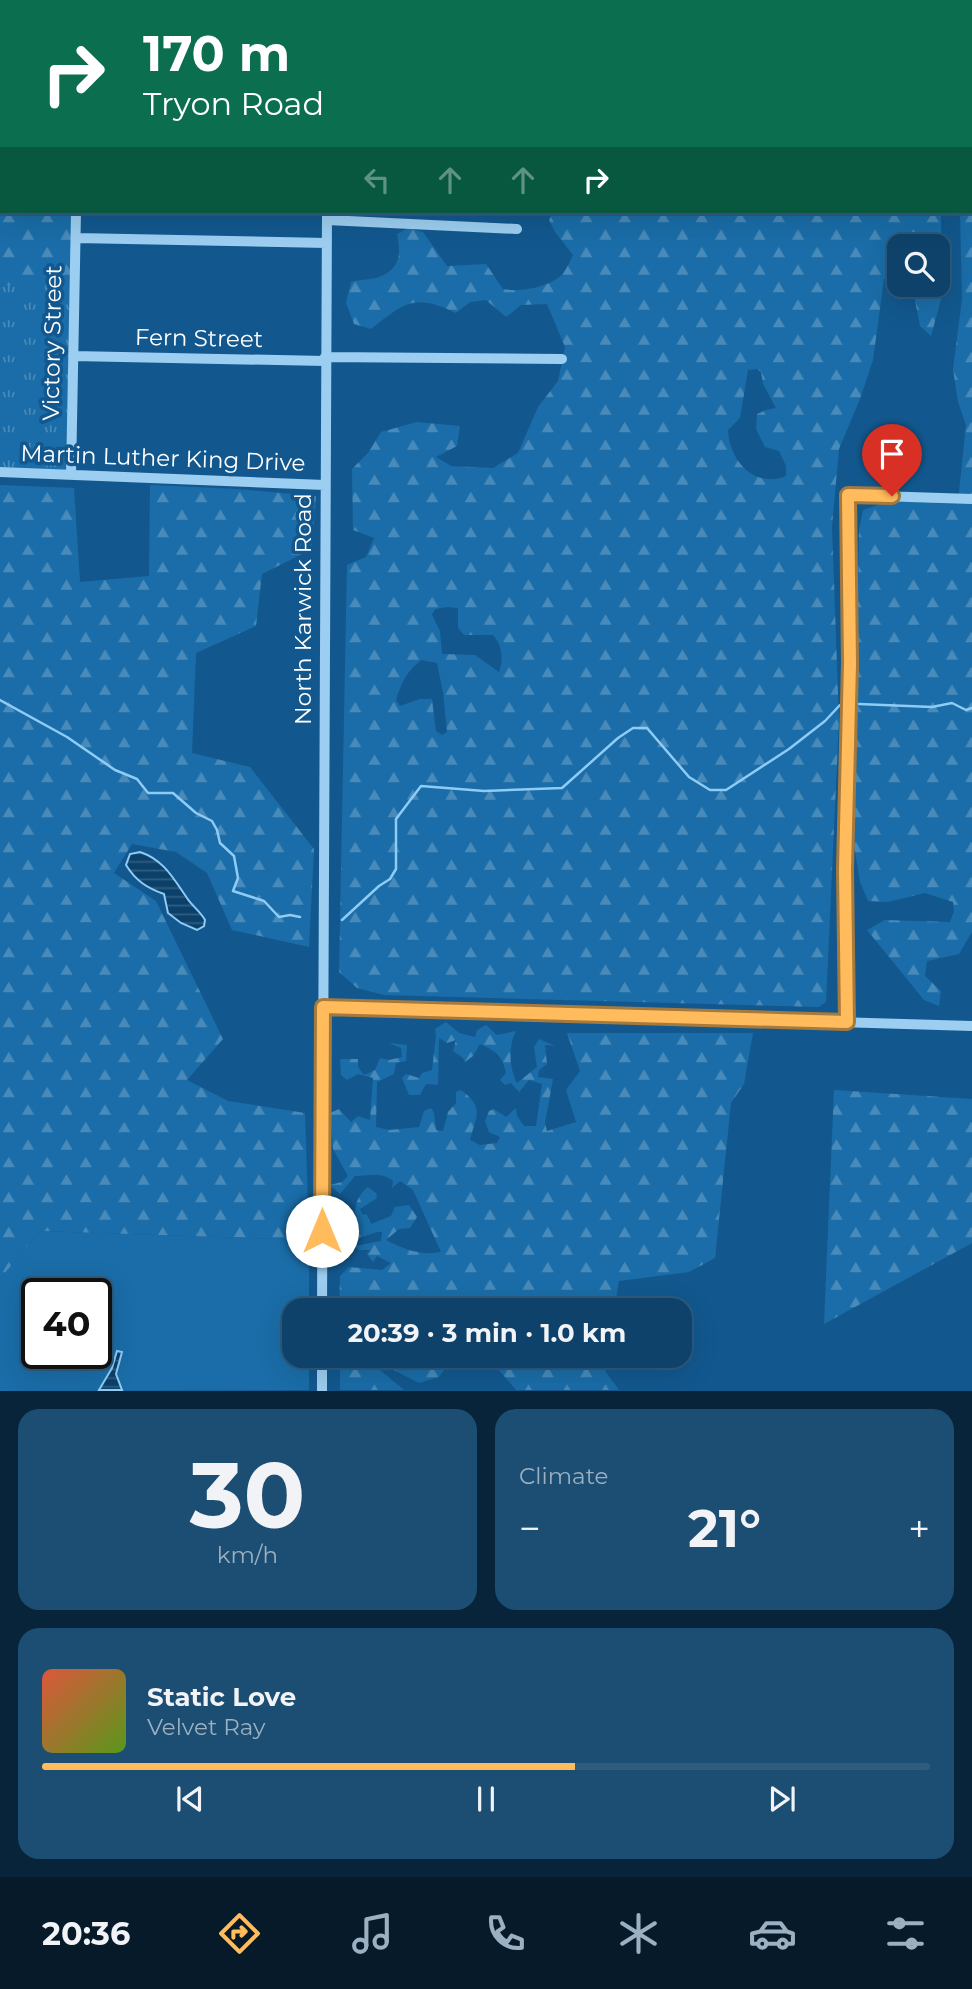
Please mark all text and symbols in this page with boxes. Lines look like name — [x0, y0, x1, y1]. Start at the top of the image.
text: 170 m — [143, 24, 290, 83]
icon: right — [28, 28, 119, 119]
text: Tryon Road — [143, 84, 324, 123]
icon: left — [358, 161, 396, 199]
icon: ahead — [431, 161, 469, 199]
icon: ahead — [504, 161, 542, 199]
icon: right — [577, 161, 615, 199]
map controls — [887, 234, 950, 297]
button: search — [887, 234, 950, 297]
street label: Victory Street — [37, 265, 67, 421]
street label: Fern Street — [135, 323, 263, 353]
pin — [862, 424, 922, 496]
icon: arrive — [873, 435, 911, 473]
street label: Martin Luther King Drive — [20, 439, 306, 477]
street label: North Karwick Road — [289, 493, 317, 725]
position arrow — [285, 1194, 359, 1268]
speed limit sign: 40 — [21, 1278, 112, 1369]
text: 20:39 · 3 min · 1.0 km — [348, 1317, 626, 1349]
text: 30 — [190, 1440, 305, 1551]
text: Climate — [519, 1462, 608, 1490]
text: 21° — [688, 1497, 761, 1560]
text: − — [519, 1505, 541, 1552]
text: + — [908, 1505, 930, 1552]
text: km/h — [217, 1541, 278, 1569]
text: Static Love — [147, 1681, 296, 1713]
text: Velvet Ray — [147, 1713, 265, 1741]
icon: previous — [171, 1780, 209, 1818]
icon: pause — [467, 1780, 505, 1818]
icon: next — [763, 1780, 801, 1818]
icon: directions — [215, 1909, 264, 1958]
icon: music — [348, 1909, 397, 1958]
icon: phone — [481, 1909, 530, 1958]
icon: climate — [614, 1909, 663, 1958]
icon: car — [748, 1909, 797, 1958]
icon: filters — [881, 1909, 930, 1958]
text: 20:36 — [42, 1914, 130, 1953]

